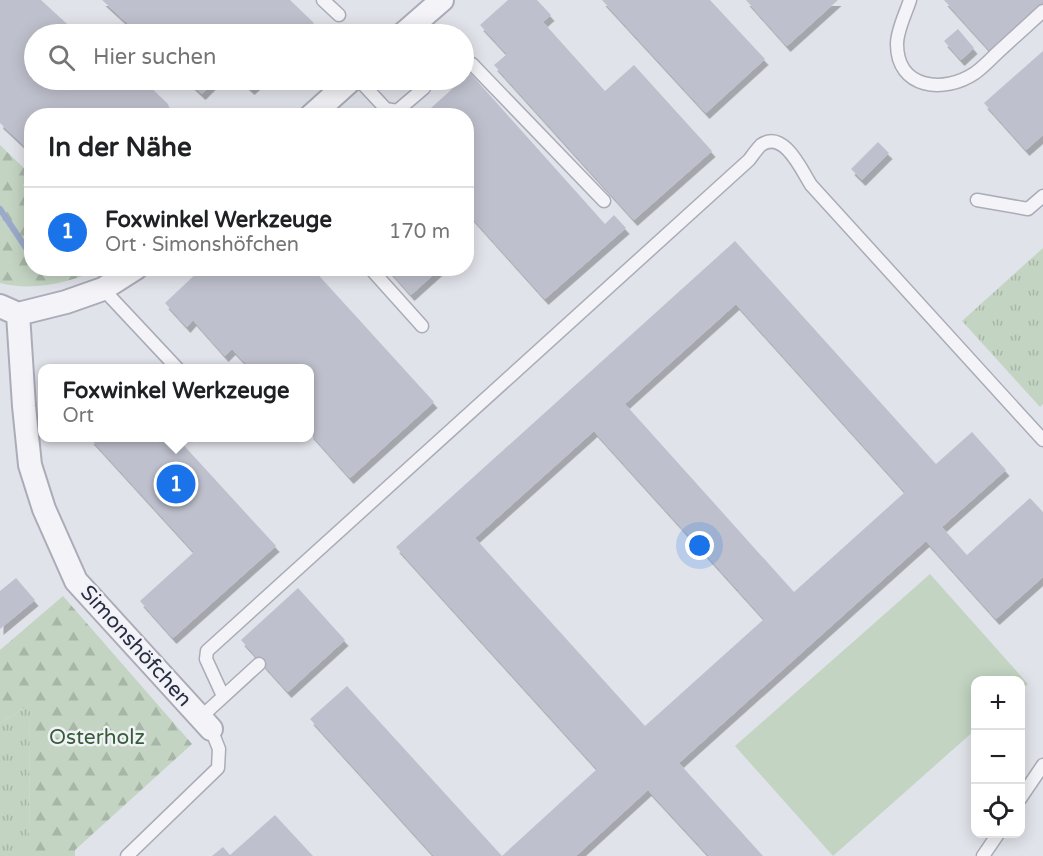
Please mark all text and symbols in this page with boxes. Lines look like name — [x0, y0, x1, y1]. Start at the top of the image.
search box — [24, 24, 474, 90]
icon: search — [45, 41, 78, 74]
text: Hier suchen — [93, 44, 216, 70]
text: In der Nähe — [48, 132, 192, 163]
text: Foxwinkel Werkzeuge — [105, 207, 332, 233]
text: 1 — [61, 220, 74, 244]
text: 170 m — [389, 220, 450, 244]
text: Ort · Simonshöfchen — [105, 233, 299, 257]
popup — [38, 364, 314, 442]
text: Foxwinkel Werkzeuge — [63, 378, 289, 404]
text: Ort — [63, 404, 94, 428]
pin: 1 — [156, 462, 195, 506]
your location — [685, 531, 714, 560]
street label: Simonshöfchen — [75, 580, 197, 712]
map controls — [971, 676, 1025, 838]
button: + — [971, 676, 1025, 730]
park label: Osterholz — [49, 725, 145, 750]
button: − — [971, 730, 1025, 784]
button: locate — [971, 784, 1025, 838]

